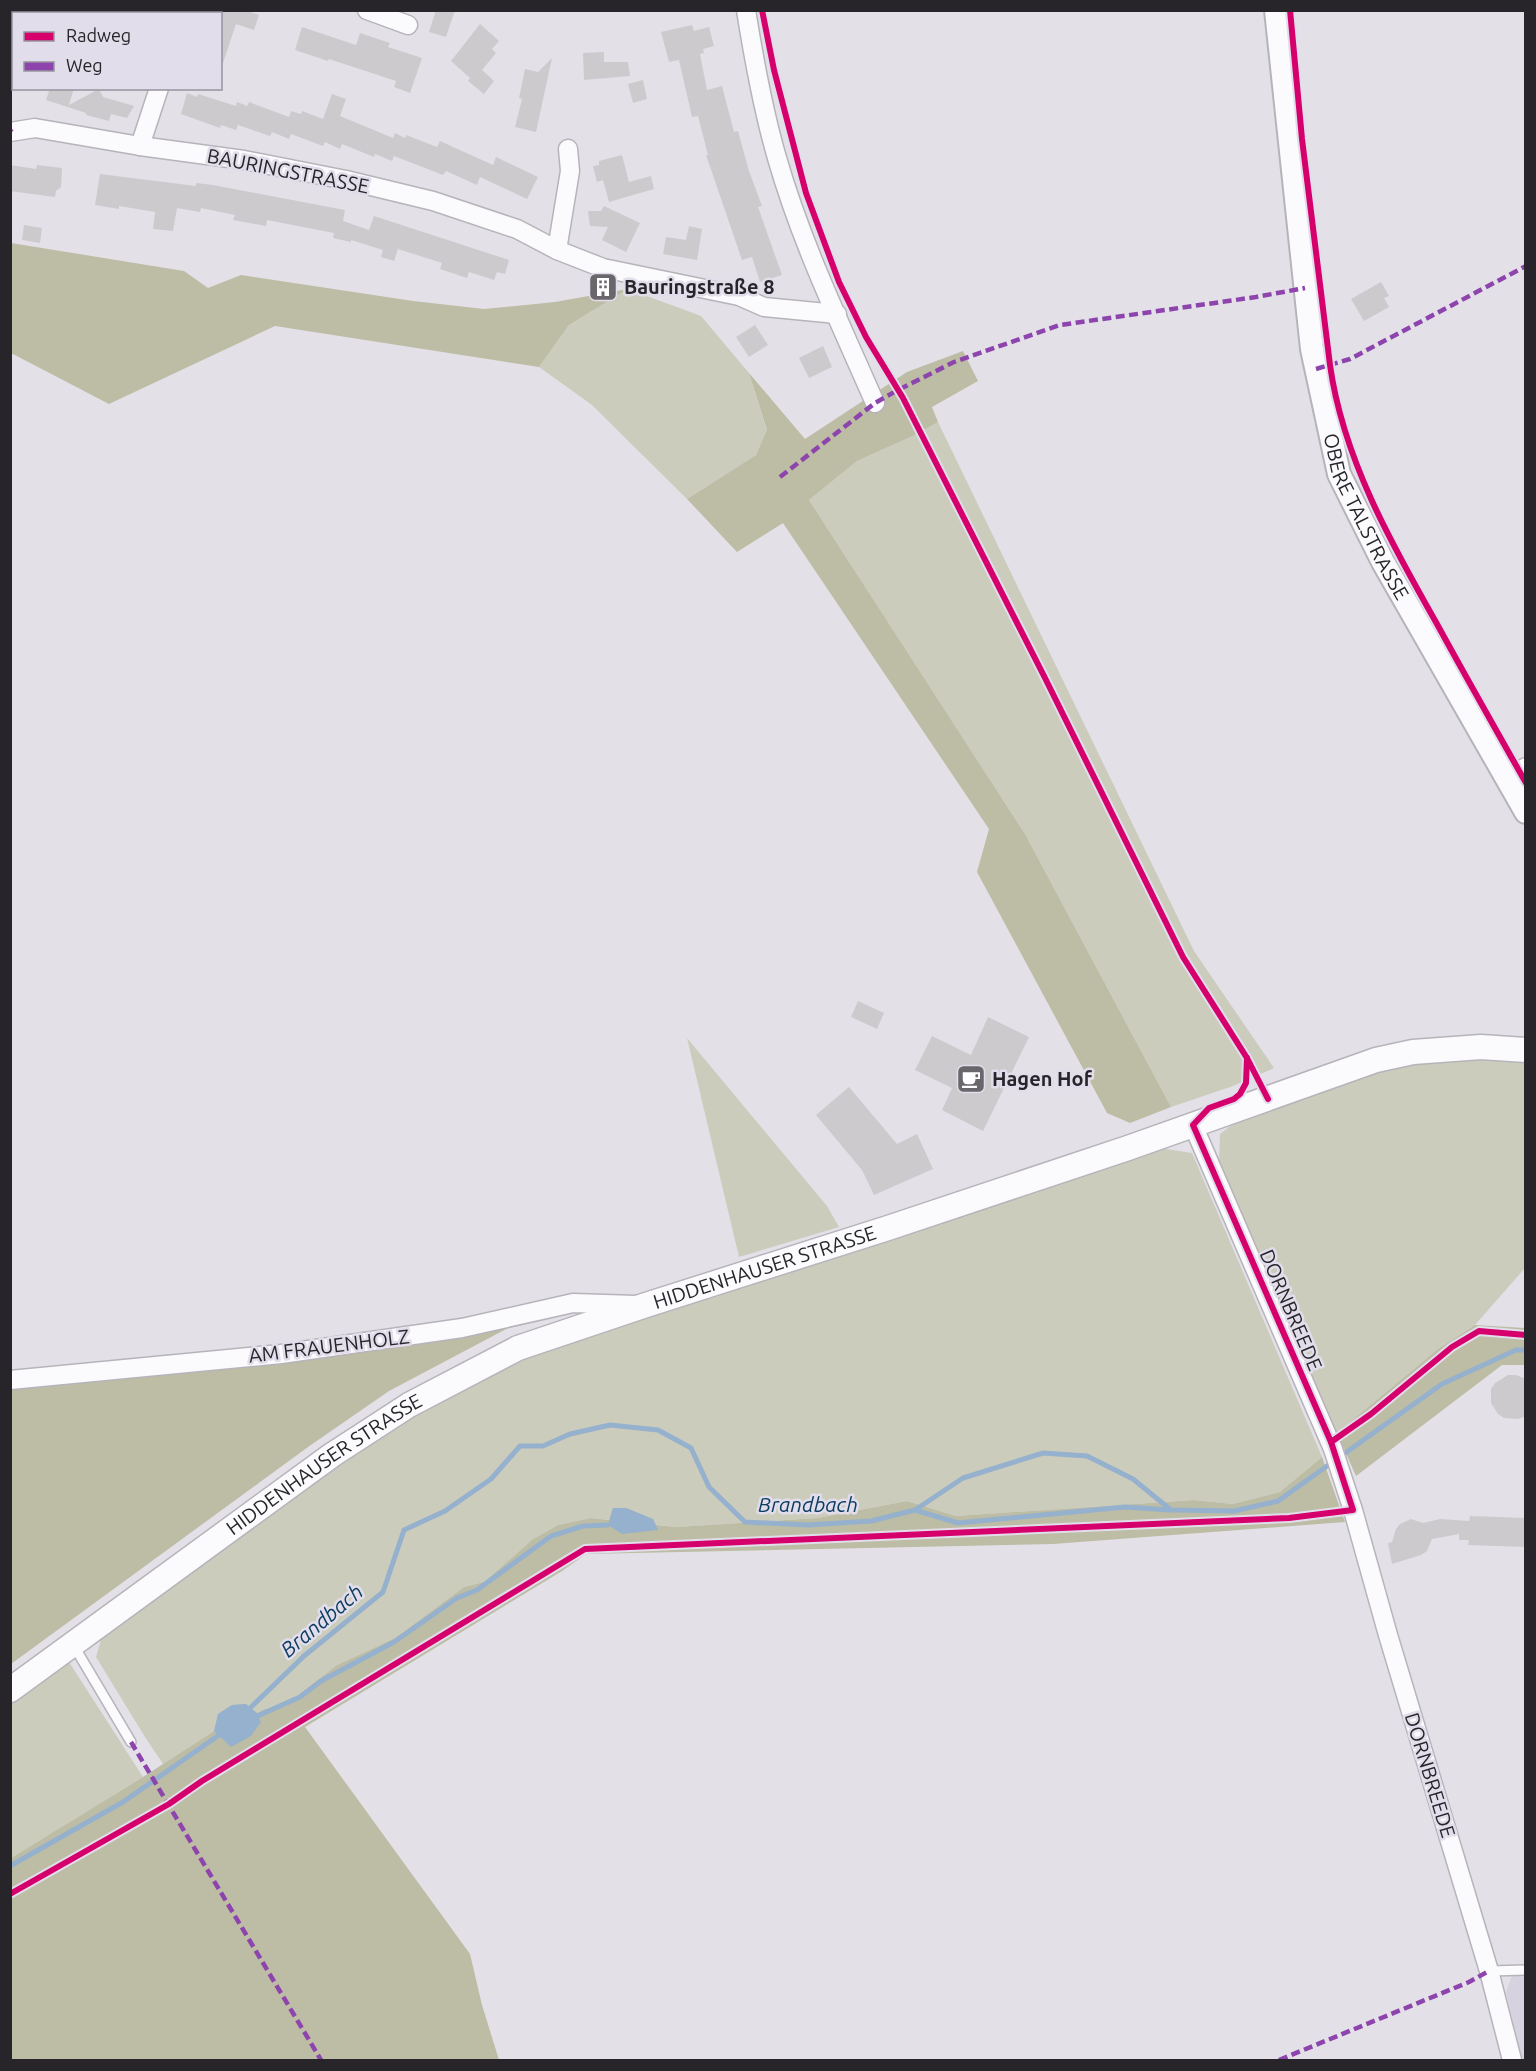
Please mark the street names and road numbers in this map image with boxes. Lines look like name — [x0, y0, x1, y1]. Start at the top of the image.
street label: BAURINGSTRASSE — [205, 144, 371, 197]
street label: OBERE TALSTRASSE — [1319, 431, 1414, 604]
street label: HIDDENHAUSER STRASSE — [650, 1221, 879, 1313]
street label: DORNBREEDE — [1256, 1246, 1327, 1374]
street label: AM FRAUENHOLZ — [247, 1324, 411, 1367]
street label: HIDDENHAUSER STRASSE — [222, 1388, 425, 1539]
street label: DORNBREEDE — [1401, 1710, 1460, 1840]

